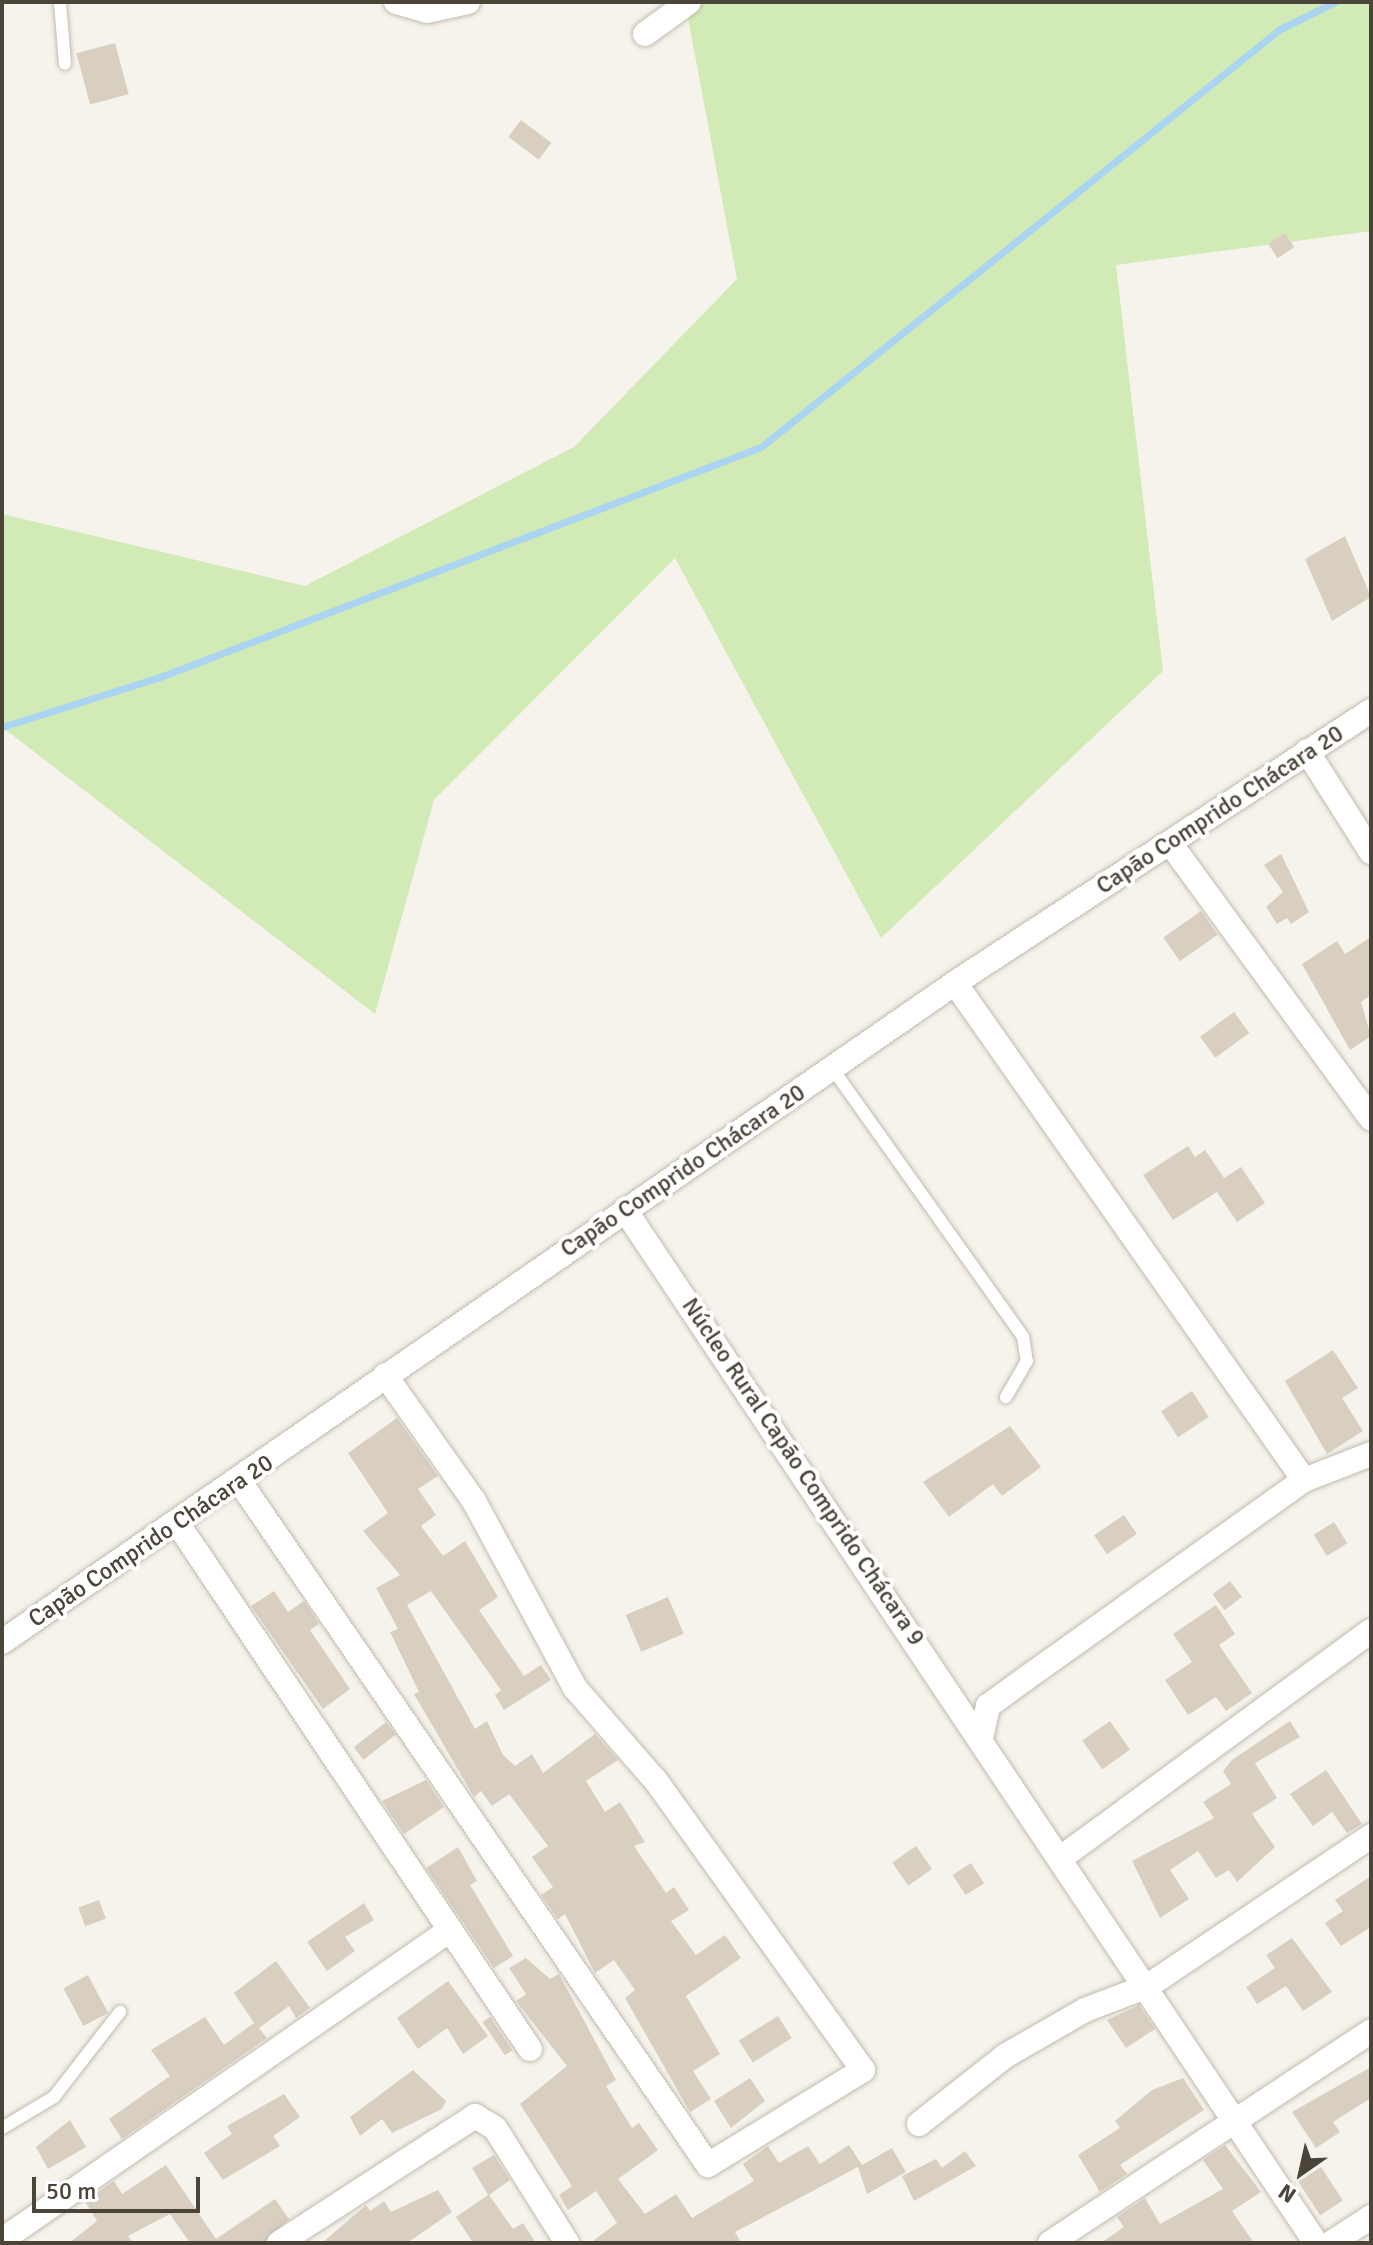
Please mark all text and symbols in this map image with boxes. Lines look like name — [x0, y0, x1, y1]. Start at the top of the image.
street label: Capão Comprido Chácara 20 — [1091, 719, 1349, 901]
street label: Capão Comprido Chácara 20 — [555, 1078, 811, 1264]
street label: Núcleo Rural Capão Comprido Chácara 9 — [675, 1293, 931, 1651]
street label: Capão Comprido Chácara 20 — [23, 1448, 279, 1634]
north arrow — [1261, 2133, 1341, 2213]
scale bar — [36, 2161, 204, 2211]
text: 50 m — [46, 2176, 96, 2206]
text: N — [1273, 2178, 1301, 2209]

